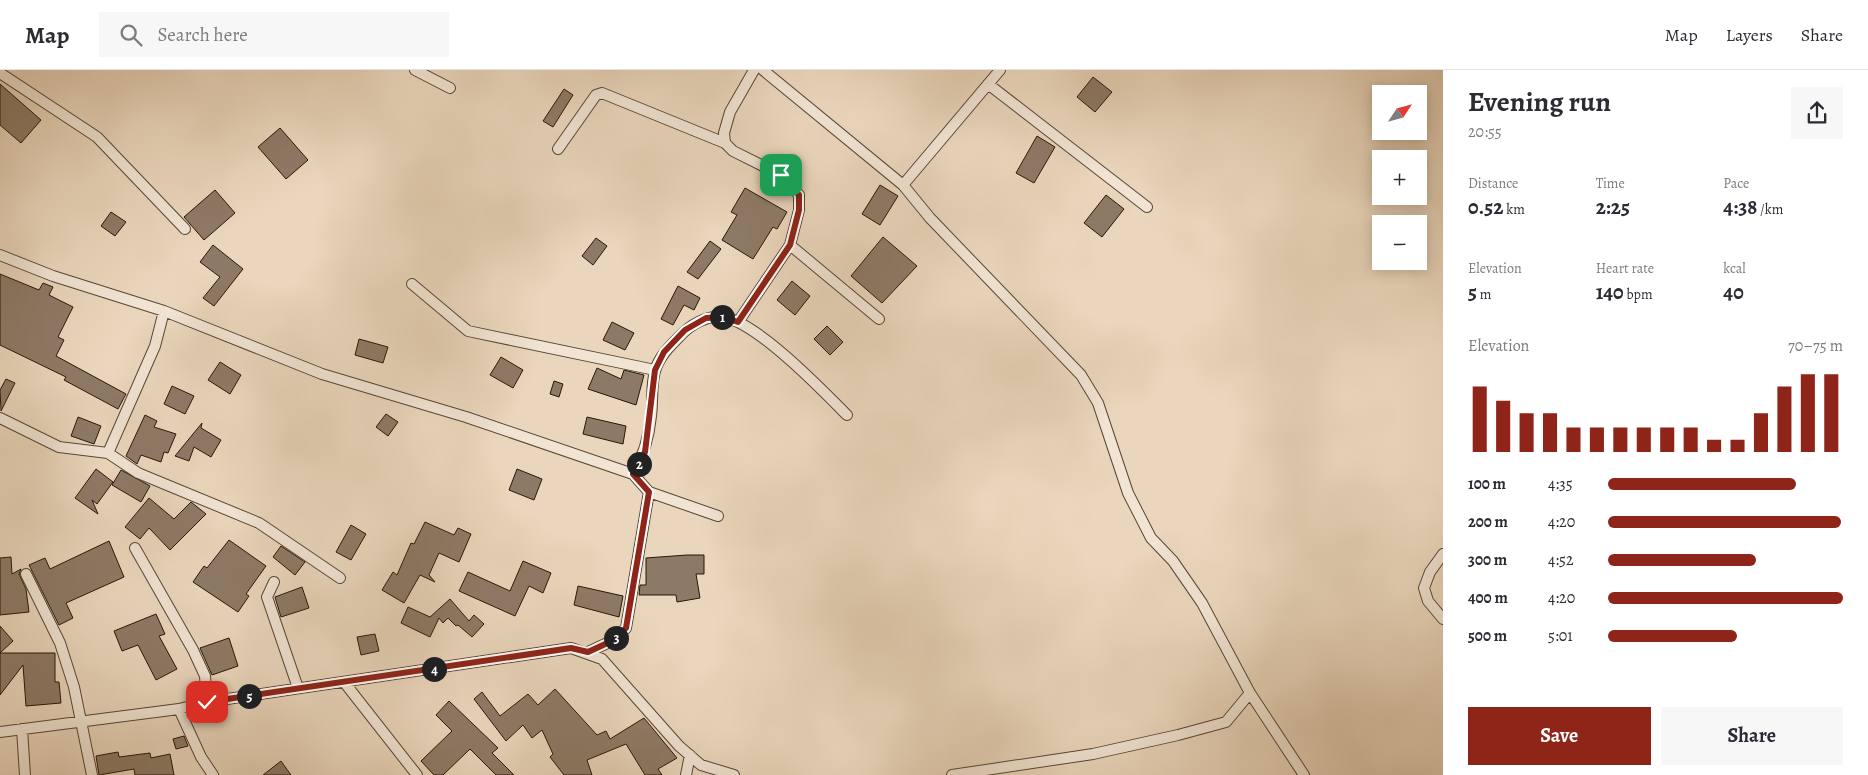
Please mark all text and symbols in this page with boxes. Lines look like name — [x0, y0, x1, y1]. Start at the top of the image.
search box — [99, 12, 449, 57]
text: Map — [25, 19, 69, 51]
icon: search — [117, 21, 145, 49]
text: Search here — [157, 22, 248, 48]
text: Map — [1665, 23, 1698, 47]
text: Layers — [1726, 23, 1773, 47]
text: Share — [1801, 23, 1843, 47]
text: Evening run — [1468, 83, 1611, 121]
north arrow — [1372, 85, 1428, 140]
map controls — [1372, 85, 1427, 270]
button: share — [1791, 87, 1843, 139]
text: 20:55 — [1468, 121, 1502, 143]
button: + — [1372, 150, 1427, 205]
pin — [760, 154, 802, 196]
icon: arrive — [767, 161, 795, 189]
text: Distance — [1468, 174, 1518, 193]
text: Time — [1596, 174, 1625, 193]
text: Pace — [1723, 174, 1749, 193]
text: 0.52 — [1468, 193, 1503, 221]
text: 2:25 — [1596, 193, 1630, 221]
text: 4:38 — [1723, 193, 1757, 221]
text: km — [1503, 200, 1525, 219]
text: /km — [1757, 200, 1783, 219]
button: − — [1372, 215, 1427, 270]
text: Elevation — [1468, 259, 1522, 278]
text: Heart rate — [1596, 259, 1654, 278]
text: kcal — [1723, 259, 1746, 278]
text: 5 — [1468, 278, 1477, 306]
text: 140 — [1596, 278, 1624, 306]
text: 40 — [1723, 278, 1744, 306]
text: m — [1477, 285, 1491, 304]
text: bpm — [1624, 285, 1653, 304]
pin: 1 — [710, 304, 734, 330]
text: 1 — [720, 308, 725, 327]
text: Elevation — [1468, 335, 1529, 357]
text: 70–75 m — [1788, 335, 1843, 357]
pin: 2 — [626, 452, 652, 476]
text: 2 — [636, 455, 643, 474]
text: 100 m — [1468, 473, 1506, 495]
text: 4:35 — [1548, 473, 1573, 495]
text: 200 m — [1468, 511, 1508, 533]
text: 4:20 — [1548, 511, 1575, 533]
text: 300 m — [1468, 549, 1507, 571]
text: 4:52 — [1548, 549, 1574, 571]
text: 400 m — [1468, 587, 1508, 609]
text: 4:20 — [1548, 587, 1575, 609]
text: 500 m — [1468, 625, 1507, 647]
text: 5:01 — [1548, 625, 1573, 647]
pin: 3 — [604, 626, 628, 650]
text: 3 — [613, 629, 620, 648]
pin: 4 — [422, 656, 446, 682]
text: 4 — [431, 660, 438, 679]
pin — [186, 681, 228, 723]
pin: 5 — [236, 684, 262, 708]
text: 5 — [247, 687, 252, 706]
icon: check — [193, 688, 221, 716]
button: Save — [1468, 707, 1651, 765]
button: Share — [1661, 707, 1843, 765]

